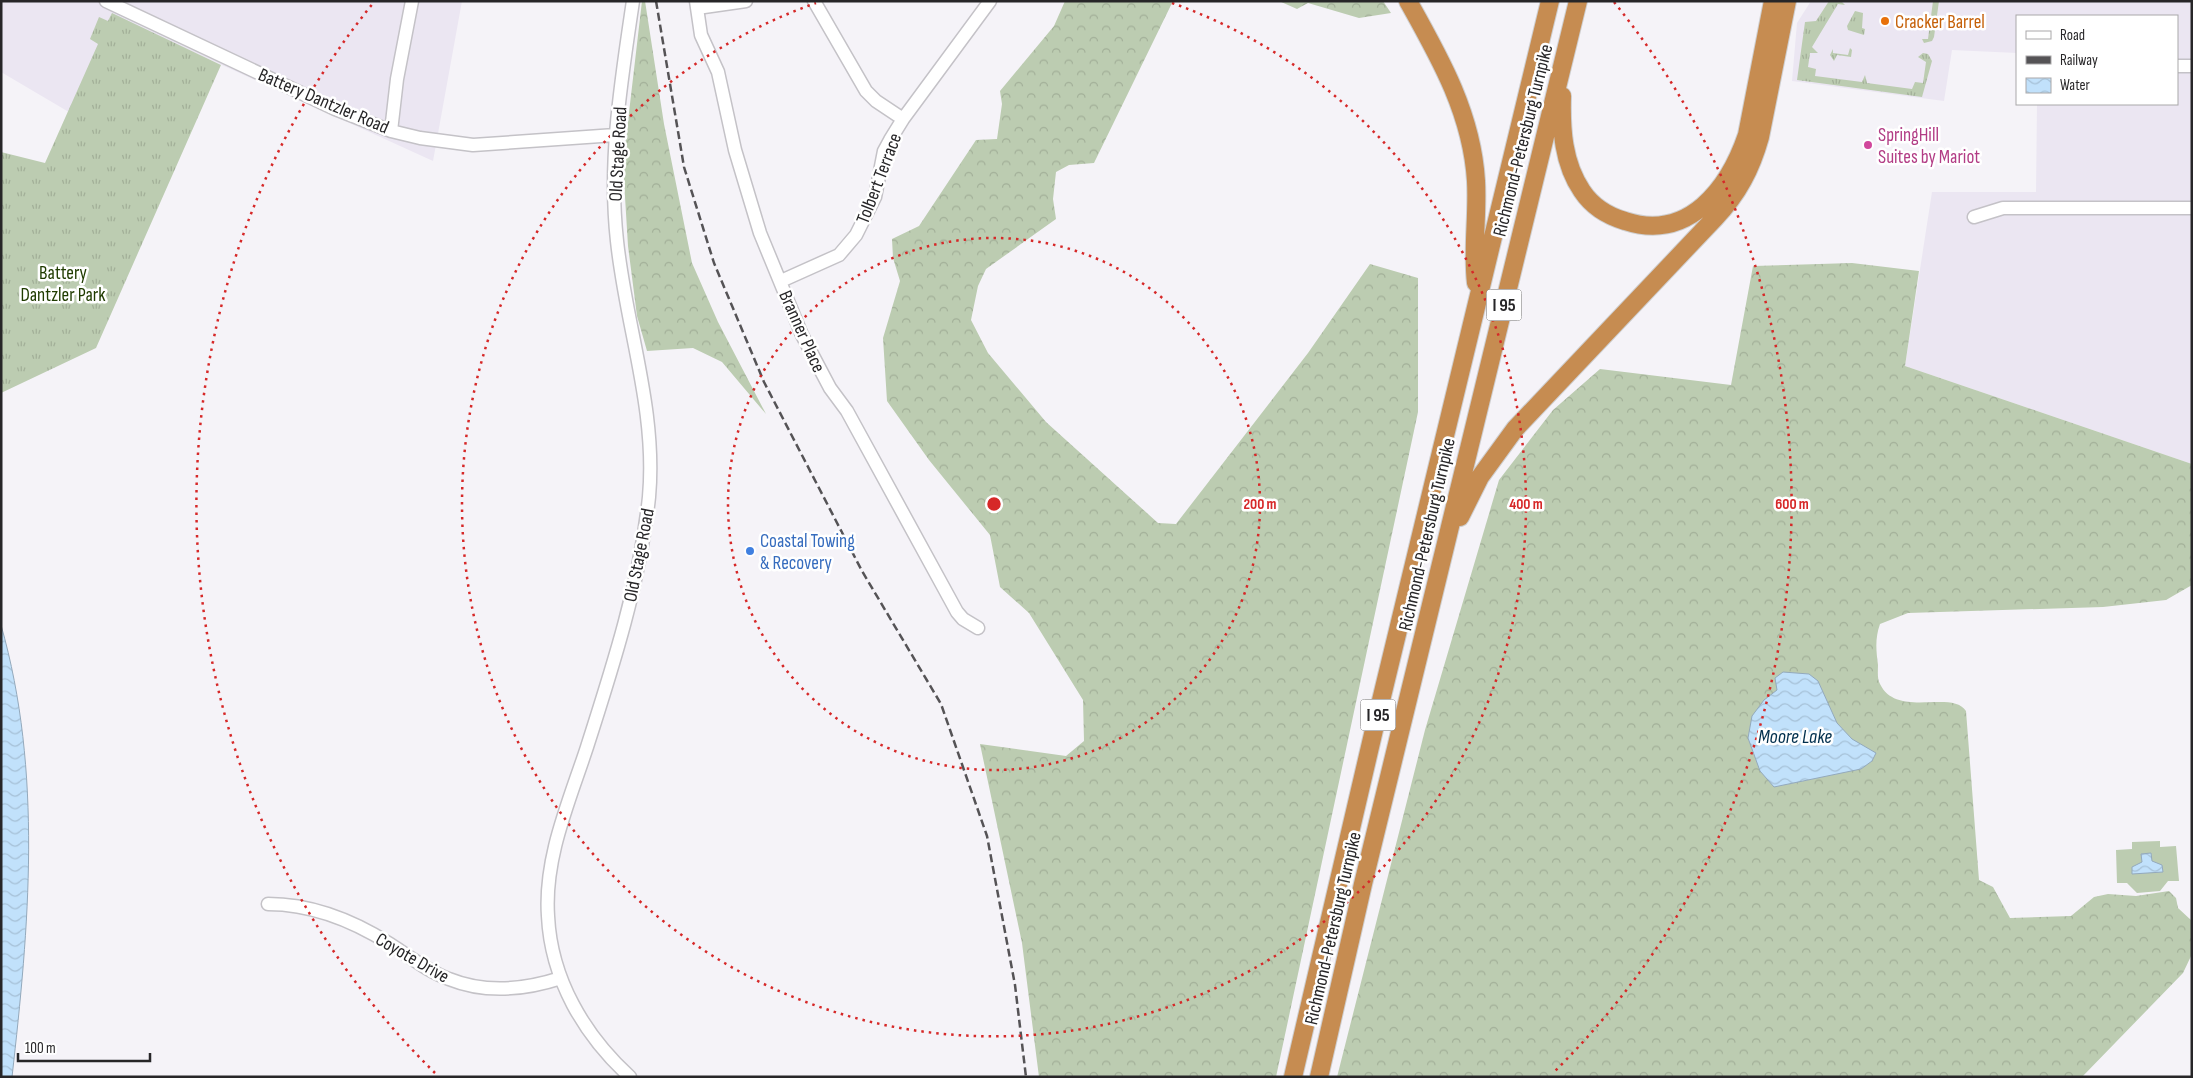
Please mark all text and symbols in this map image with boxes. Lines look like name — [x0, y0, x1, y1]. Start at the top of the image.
place label: Cracker Barrel — [1895, 11, 1985, 34]
marker: Cracker Barrel — [1879, 15, 1891, 27]
legend — [2016, 15, 2178, 105]
text: Road — [2060, 26, 2085, 45]
street label: Richmond-Petersburg Turnpike — [1488, 42, 1558, 239]
text: Railway — [2060, 51, 2098, 70]
street label: Battery Dantzler Road — [255, 64, 392, 139]
text: Water — [2060, 76, 2091, 95]
street label: Old Stage Road — [605, 106, 632, 202]
place label: SpringHill Suites by Mariot — [1878, 124, 1980, 169]
street label: Tolbert Terrace — [852, 130, 907, 227]
marker: SpringHill Suites by Mariot — [1862, 139, 1874, 151]
park label: Battery Dantzler Park — [21, 262, 106, 307]
street label: Branner Place — [773, 287, 830, 376]
road number: I 95 — [1486, 290, 1522, 320]
street label: Richmond-Petersburg Turnpike — [1394, 436, 1461, 633]
centre of rings — [985, 495, 1003, 513]
text: 200 m — [1243, 495, 1277, 514]
text: 400 m — [1509, 495, 1543, 514]
text: 600 m — [1775, 495, 1809, 514]
street label: Old Stage Road — [619, 507, 660, 604]
place label: Coastal Towing & Recovery — [760, 530, 855, 575]
marker: Coastal Towing & Recovery — [744, 545, 756, 557]
road number: I 95 — [1360, 700, 1396, 730]
water label: Moore Lake — [1758, 725, 1832, 749]
street label: Richmond-Petersburg Turnpike — [1300, 830, 1367, 1027]
street label: Coyote Drive — [371, 928, 453, 989]
scale bar — [18, 1030, 150, 1062]
text: 100 m — [25, 1039, 56, 1058]

